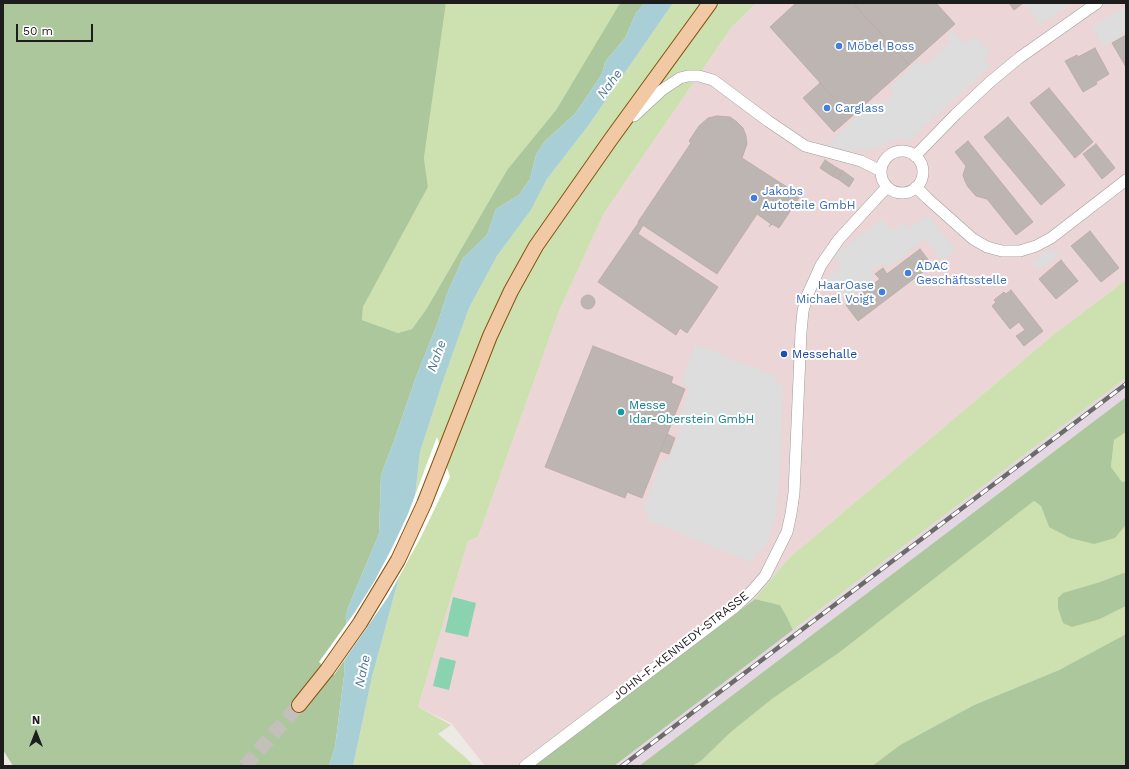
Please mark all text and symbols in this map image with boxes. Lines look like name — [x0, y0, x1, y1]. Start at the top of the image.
scale bar — [18, 16, 95, 42]
text: 50 m — [23, 24, 53, 38]
place label: Möbel Boss — [847, 39, 914, 53]
marker: Möbel Boss — [834, 41, 844, 51]
water label: Nahe — [594, 66, 626, 102]
place label: Carglass — [835, 101, 884, 115]
marker: Carglass — [822, 103, 832, 113]
place label: Jakobs Autoteile GmbH — [762, 184, 856, 212]
marker: Jakobs Autoteile GmbH — [749, 193, 759, 203]
place label: ADAC Geschäftsstelle — [916, 259, 1007, 287]
marker: ADAC Geschäftsstelle — [903, 268, 913, 278]
place label: HaarOase Michael Voigt — [796, 278, 874, 306]
marker: HaarOase Michael Voigt — [877, 287, 887, 297]
water label: Nahe — [424, 338, 450, 374]
place label: Messehalle — [792, 347, 857, 361]
marker: Messehalle — [779, 349, 789, 359]
place label: Messe Idar-Oberstein GmbH — [629, 398, 754, 426]
marker: Messe Idar-Oberstein GmbH — [616, 407, 626, 417]
street label: JOHN-F.-KENNEDY-STRASSE — [610, 589, 752, 703]
water label: Nahe — [352, 654, 374, 688]
north arrow — [16, 713, 56, 753]
text: N — [32, 714, 40, 727]

